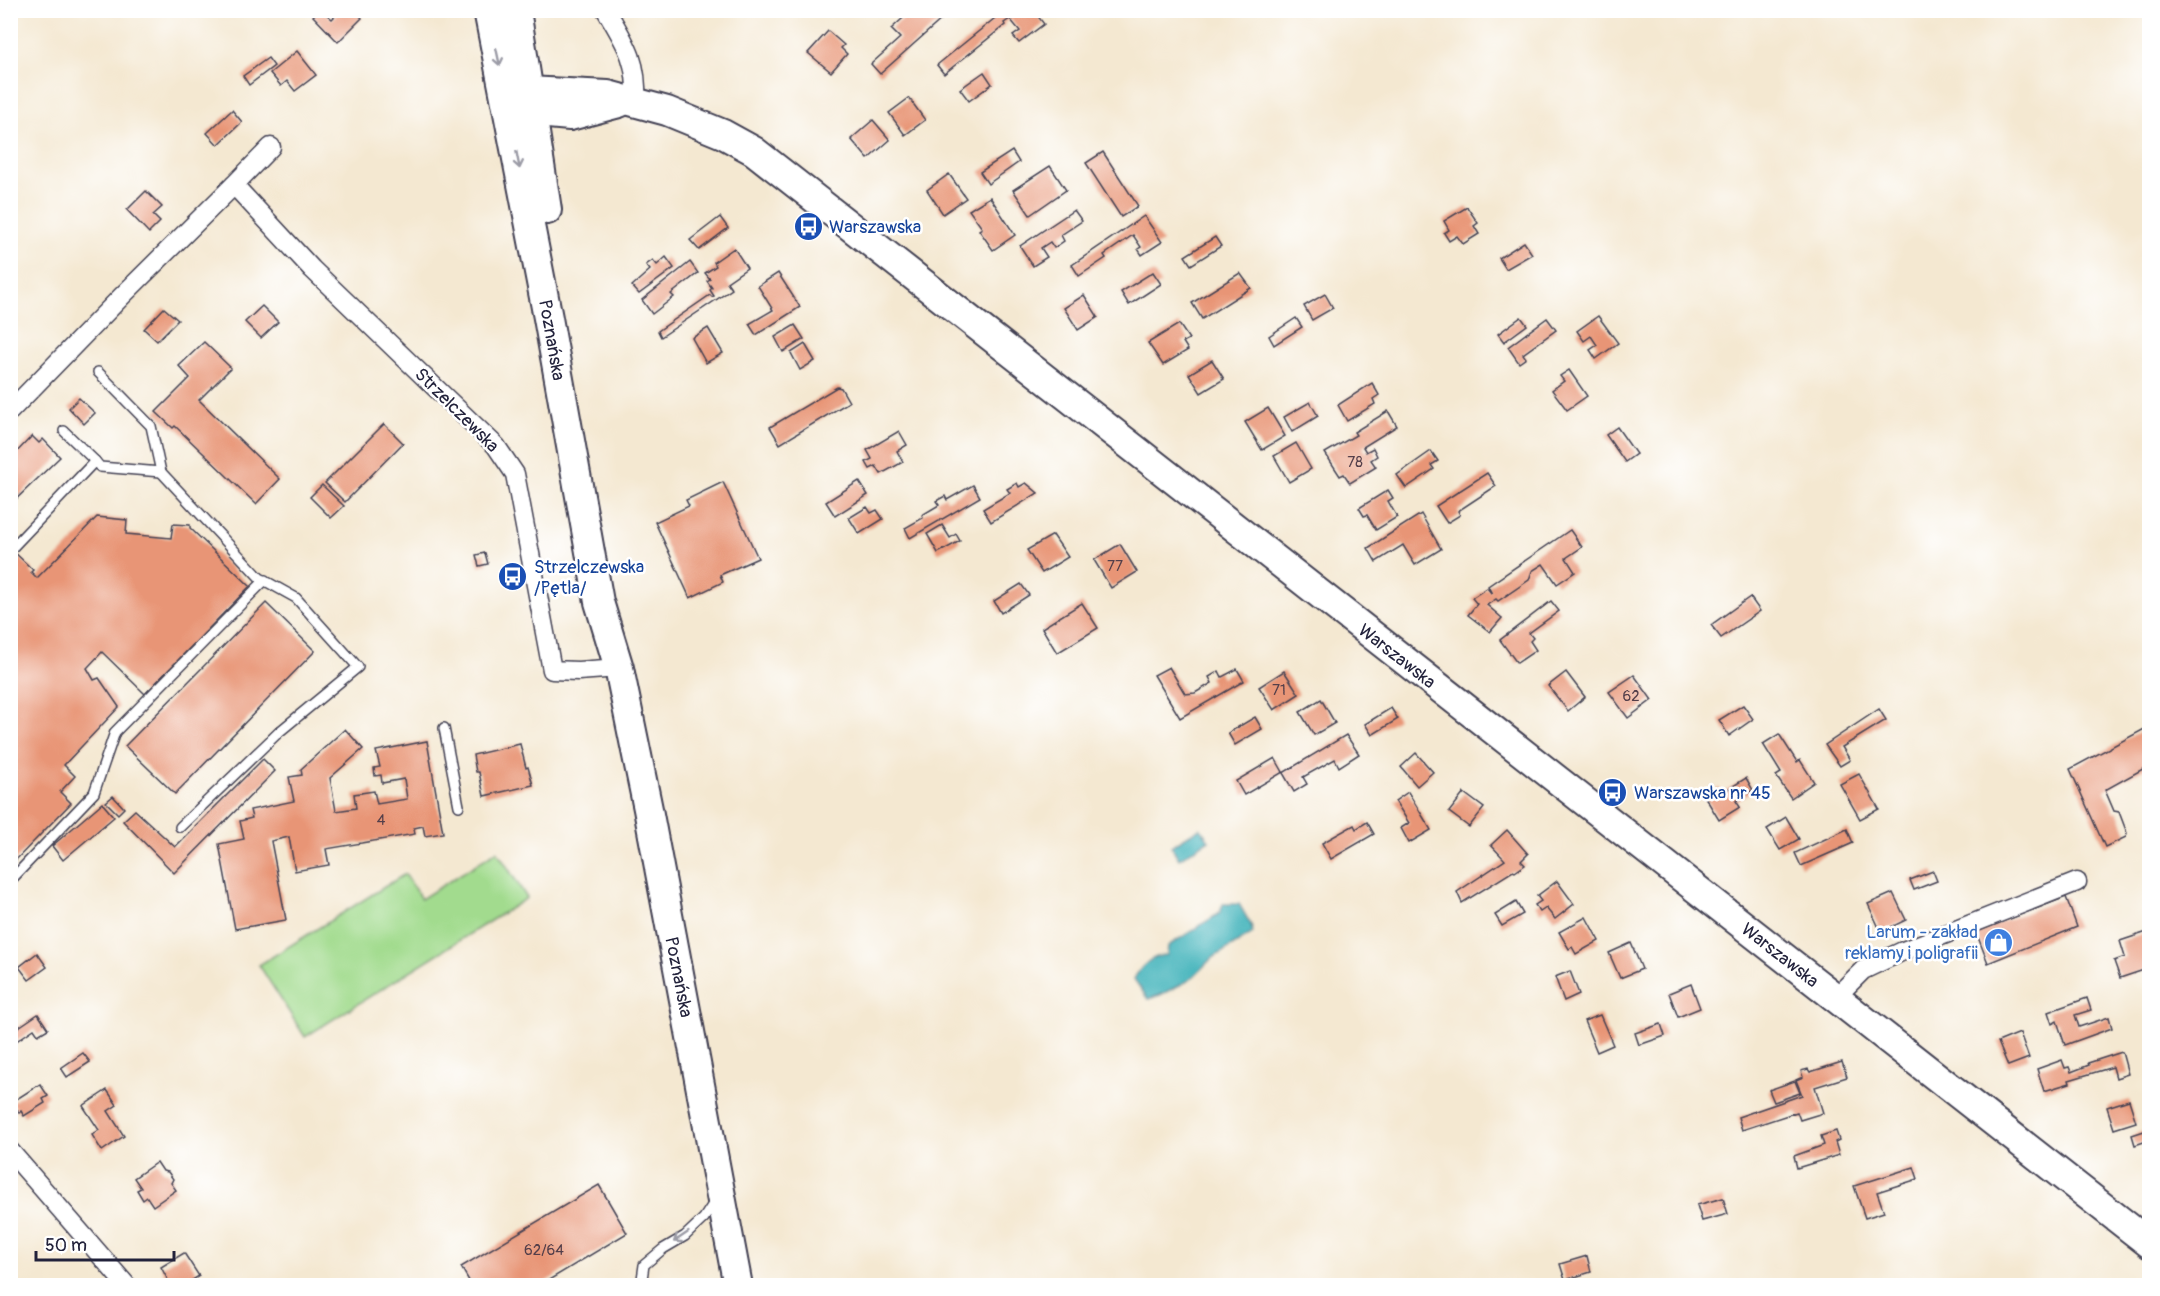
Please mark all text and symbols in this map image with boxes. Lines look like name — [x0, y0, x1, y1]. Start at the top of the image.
one-way arrow — [493, 46, 504, 66]
one-way arrow — [513, 150, 524, 170]
bus stop icon: Warszawska — [792, 211, 824, 243]
place label: Warszawska — [829, 216, 921, 239]
street label: Poznańska — [533, 298, 570, 382]
street label: Strzelczewska — [410, 363, 504, 457]
house number: 78 — [1347, 453, 1363, 472]
place label: Strzelczewska /Pętla/ — [534, 556, 644, 600]
house number: 77 — [1107, 557, 1123, 576]
bus stop icon: Strzelczewska /Pętla/ — [497, 561, 529, 593]
street label: Warszawska — [1353, 619, 1440, 694]
house number: 71 — [1272, 681, 1286, 700]
house number: 62 — [1622, 687, 1640, 706]
bus stop icon: Warszawska nr 45 — [1597, 777, 1629, 809]
place label: Warszawska nr 45 — [1634, 782, 1771, 805]
house number: 4 — [377, 811, 386, 830]
street label: Warszawska — [1736, 918, 1823, 993]
place label: Larum - zakład reklamy i poligrafii — [1845, 921, 1978, 965]
shop icon: Larum - zakład reklamy i poligrafii — [1983, 926, 2015, 958]
street label: Poznańska — [659, 935, 698, 1019]
scale bar — [36, 1224, 174, 1262]
one-way arrow — [673, 1231, 689, 1243]
text: 50 m — [45, 1234, 87, 1257]
house number: 62/64 — [524, 1241, 564, 1260]

